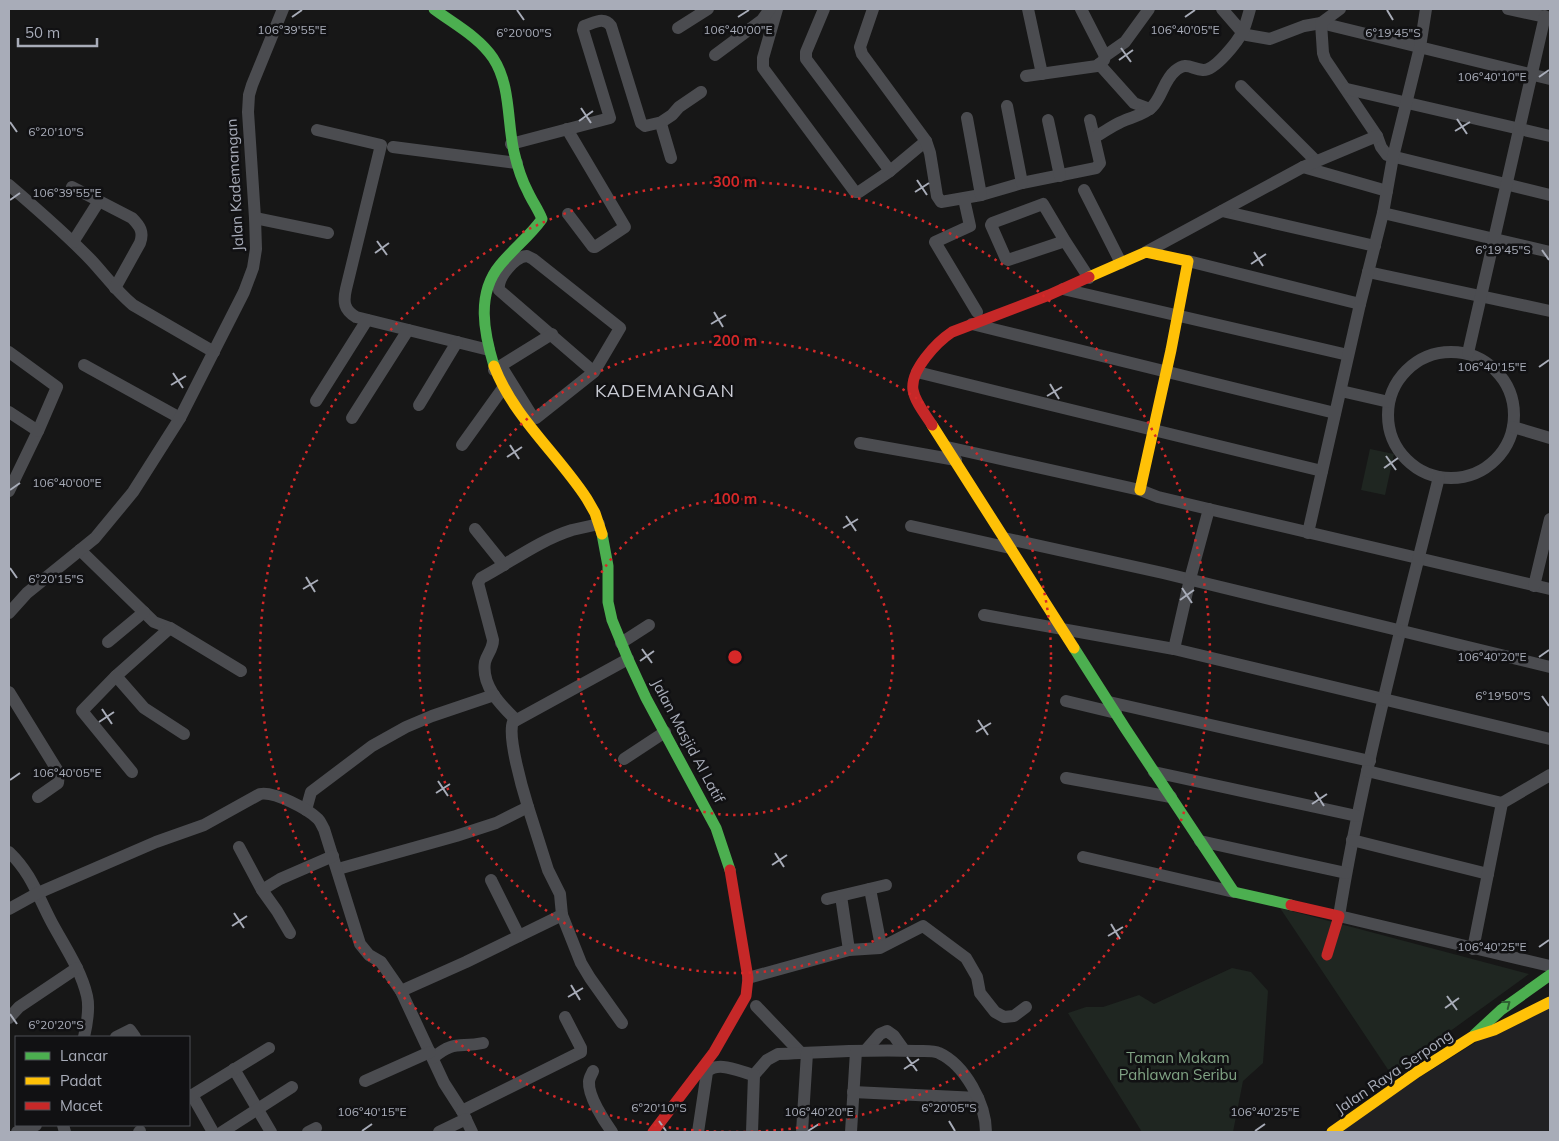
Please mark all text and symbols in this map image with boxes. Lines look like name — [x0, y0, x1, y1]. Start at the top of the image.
scale bar — [18, 15, 96, 47]
text: 106°39'55"E — [257, 22, 327, 37]
text: 106°40'00"E — [703, 22, 773, 37]
text: 106°40'05"E — [1150, 22, 1220, 37]
text: 50 m — [25, 23, 60, 42]
text: 6°20'00"S — [496, 25, 552, 40]
text: 6°19'45"S — [1365, 25, 1421, 40]
text: 106°40'10"E — [1457, 69, 1527, 84]
street label: Jalan Kademangan — [222, 118, 247, 252]
text: 6°20'10"S — [28, 124, 84, 139]
text: 300 m — [713, 172, 757, 191]
text: 106°39'55"E — [32, 185, 102, 200]
text: 6°19'45"S — [1475, 242, 1531, 257]
text: 200 m — [713, 331, 757, 350]
text: 106°40'15"E — [1457, 359, 1527, 374]
district label: KADEMANGAN — [595, 379, 735, 402]
text: 106°40'00"E — [32, 475, 102, 490]
text: 100 m — [713, 489, 757, 508]
text: 6°20'15"S — [28, 571, 84, 586]
centre of rings — [726, 648, 744, 666]
text: 106°40'20"E — [1457, 649, 1527, 664]
street label: Jalan Masjid Al Latif — [648, 675, 730, 807]
text: 6°19'50"S — [1475, 688, 1531, 703]
text: 106°40'05"E — [32, 765, 102, 780]
text: 106°40'25"E — [1457, 939, 1527, 954]
one-way arrow — [1501, 1001, 1511, 1010]
text: 6°20'20"S — [28, 1017, 84, 1032]
street label: Jalan Raya Serpong — [1331, 1025, 1456, 1118]
legend — [15, 1036, 190, 1126]
text: Lancar — [60, 1046, 108, 1065]
park label: Taman Makam Pahlawan Seribu — [1119, 1048, 1237, 1084]
text: Padat — [60, 1071, 102, 1090]
text: Macet — [60, 1096, 103, 1115]
text: 6°20'10"S — [631, 1100, 687, 1115]
text: 6°20'05"S — [921, 1100, 977, 1115]
text: 106°40'15"E — [337, 1104, 407, 1119]
text: 106°40'20"E — [784, 1104, 854, 1119]
text: 106°40'25"E — [1230, 1104, 1300, 1119]

